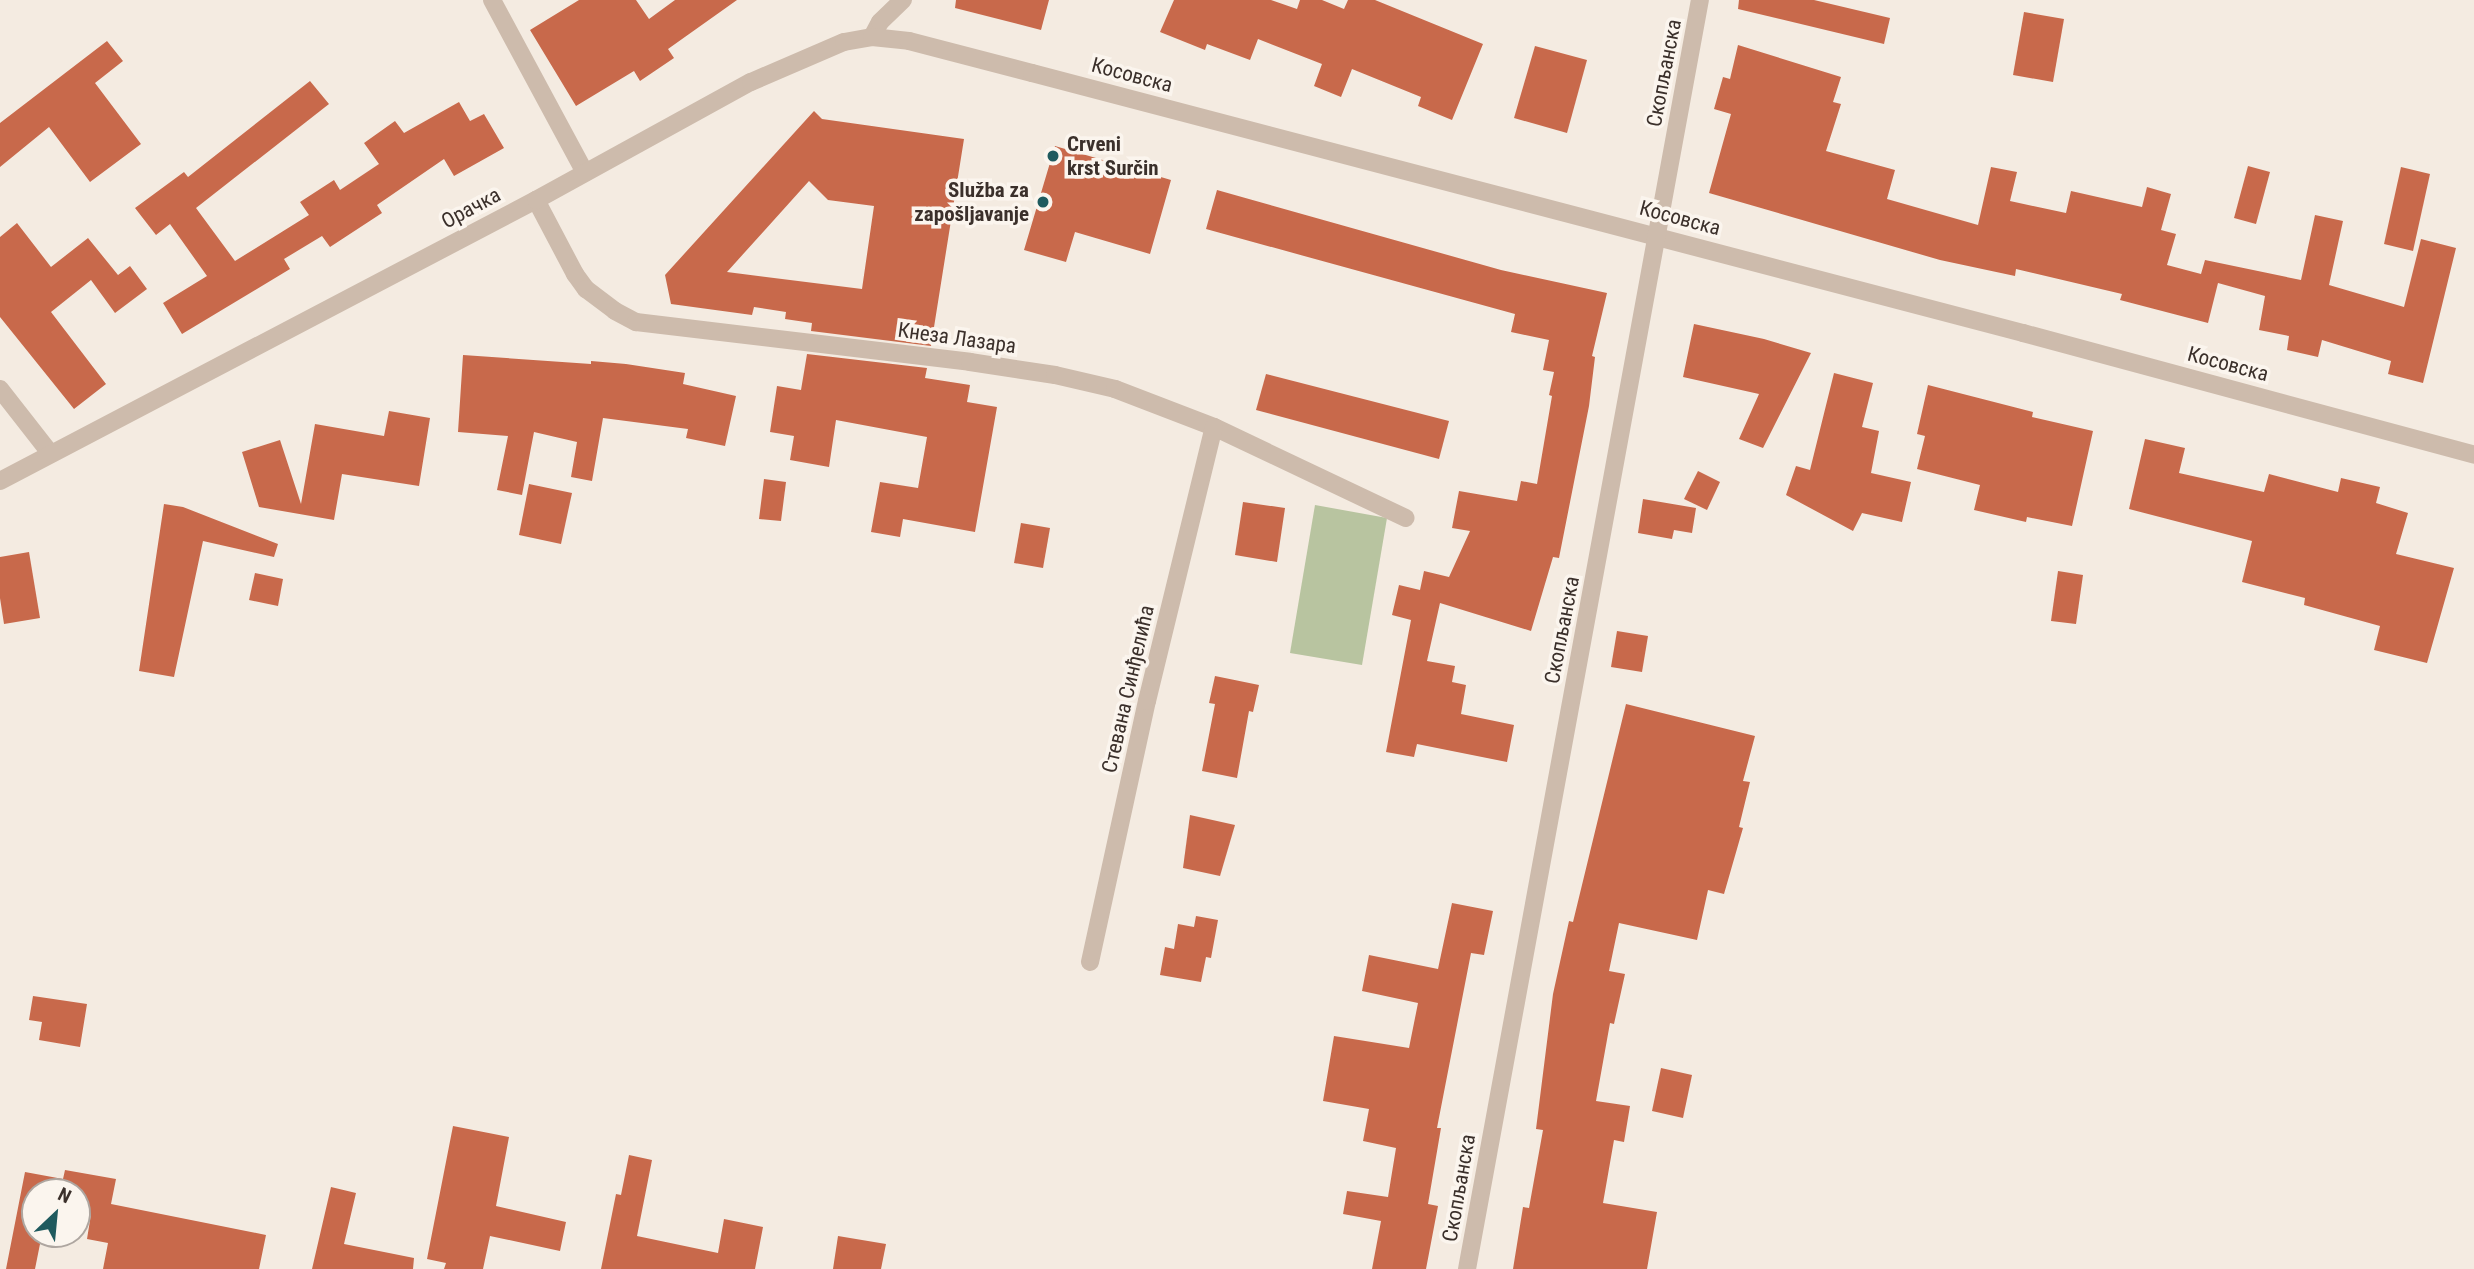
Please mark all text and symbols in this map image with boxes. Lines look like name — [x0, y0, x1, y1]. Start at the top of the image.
street label: Скопљанска — [1641, 17, 1687, 129]
street label: Косовска — [1089, 52, 1175, 98]
place label: Crveni krst Surčin — [1067, 131, 1159, 181]
marker: Crveni krst Surčin — [1045, 148, 1061, 164]
place label: Služba za zapošljavanje — [914, 177, 1029, 227]
street label: Орачка — [437, 182, 505, 234]
marker: Služba za zapošljavanje — [1035, 194, 1051, 210]
street label: Косовска — [1637, 195, 1723, 241]
street label: Кнеза Лазара — [896, 317, 1018, 359]
street label: Косовска — [2185, 341, 2271, 387]
street label: Скопљанска — [1539, 574, 1585, 686]
street label: Стевана Синђелића — [1096, 603, 1160, 775]
street label: Скопљанска — [1437, 1132, 1481, 1244]
north arrow — [21, 1178, 91, 1248]
text: N — [54, 1183, 75, 1208]

